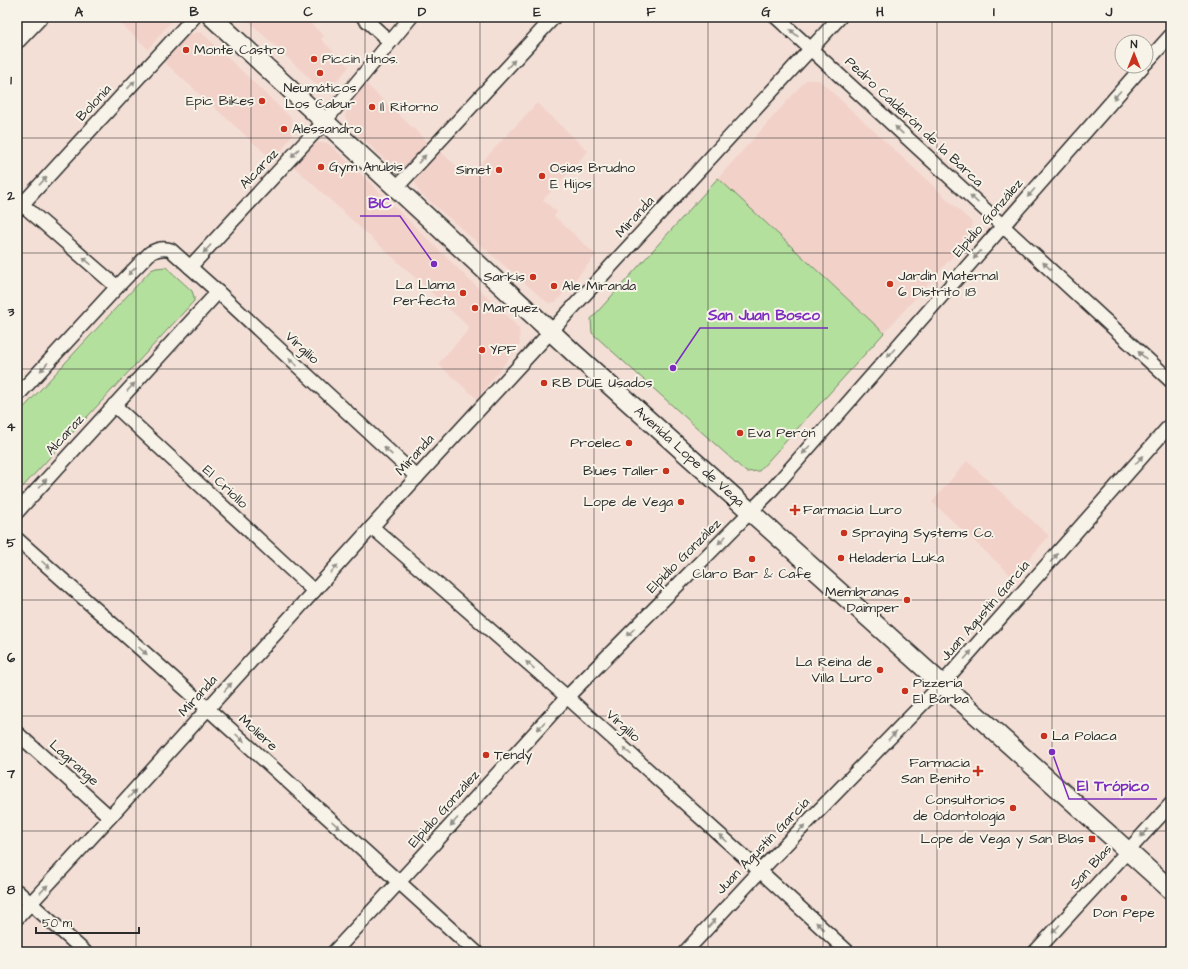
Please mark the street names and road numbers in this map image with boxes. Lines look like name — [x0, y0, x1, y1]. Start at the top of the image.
street label: Pedro Calderón de la Barca — [840, 52, 988, 192]
street label: Bolonia — [72, 80, 116, 126]
street label: Alcaraz — [235, 144, 283, 194]
street label: Elpidio González — [948, 174, 1028, 262]
street label: Miranda — [611, 192, 659, 242]
street label: Virgilio — [280, 327, 324, 369]
street label: Avenida Lope de Vega — [630, 402, 749, 512]
street label: Alcaraz — [41, 410, 89, 460]
street label: Miranda — [391, 430, 439, 480]
street label: El Criollo — [198, 461, 252, 513]
street label: Elpidio González — [642, 514, 726, 598]
street label: Juan Agustín García — [936, 556, 1034, 666]
street label: Miranda — [174, 671, 222, 721]
street label: Virgilio — [601, 705, 645, 747]
street label: Moliere — [234, 710, 282, 756]
street label: Lagrange — [45, 735, 104, 791]
street label: Elpidio González — [404, 766, 484, 852]
street label: Juan Agustín García — [711, 793, 815, 899]
street label: San Blas — [1065, 840, 1117, 894]

